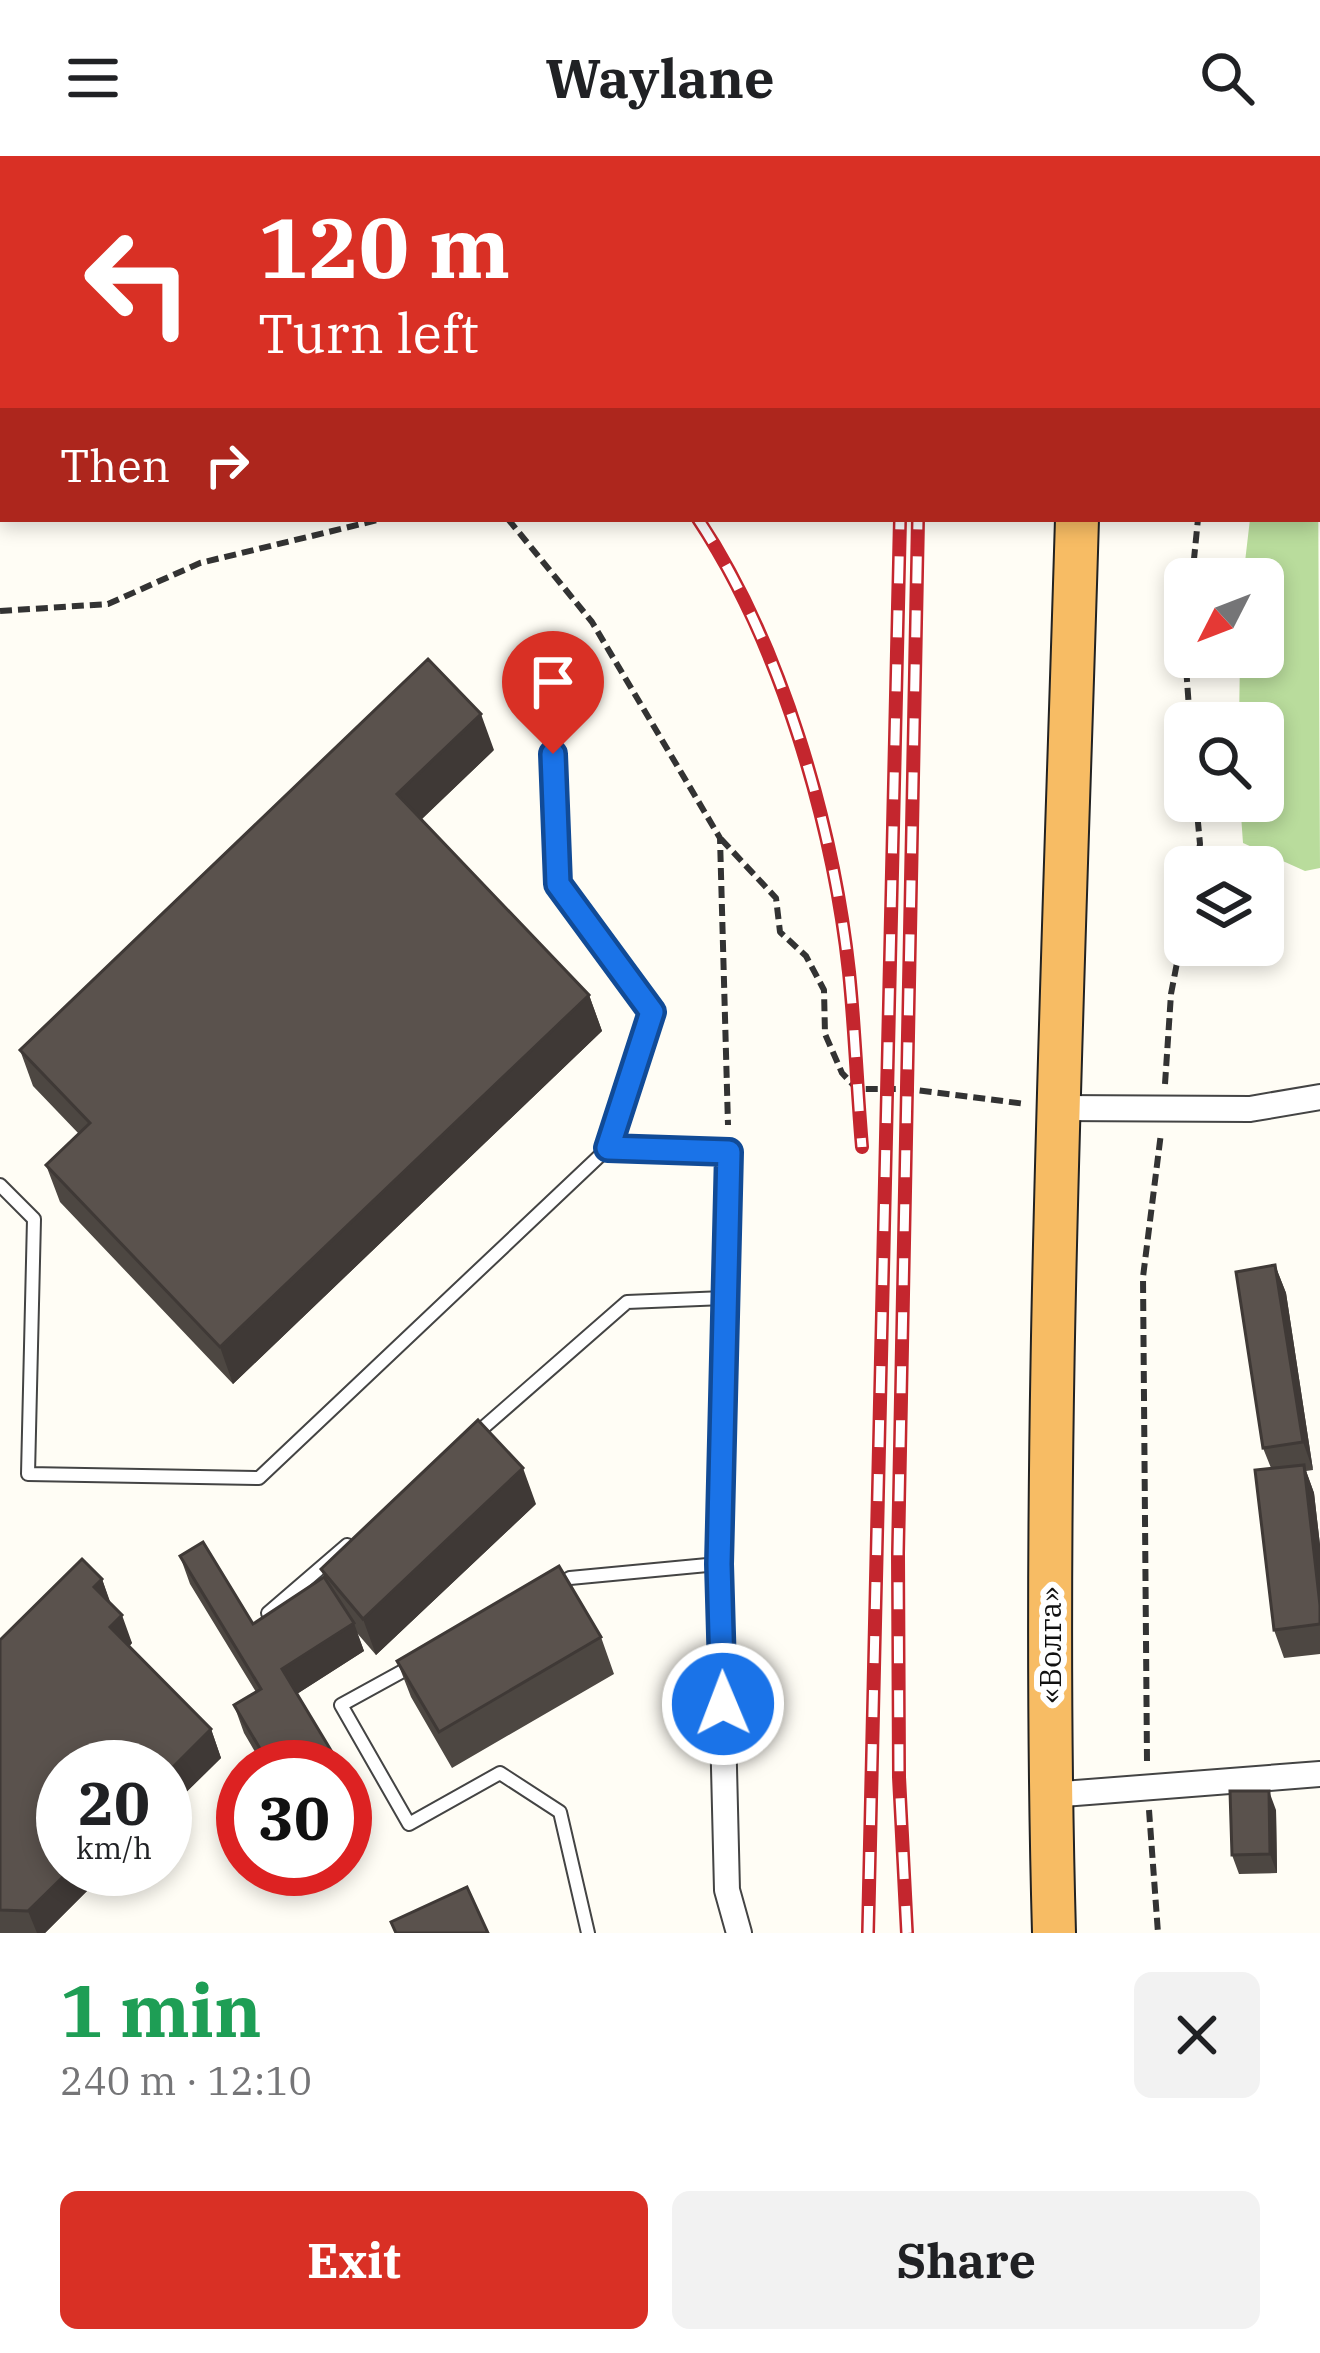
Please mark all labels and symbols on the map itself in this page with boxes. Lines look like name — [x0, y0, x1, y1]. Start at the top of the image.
north arrow — [1164, 558, 1284, 678]
pin — [502, 631, 604, 754]
street label: «Волга» — [1030, 1587, 1069, 1703]
position arrow — [660, 1641, 786, 1767]
speed limit sign: 30 — [216, 1740, 372, 1896]

